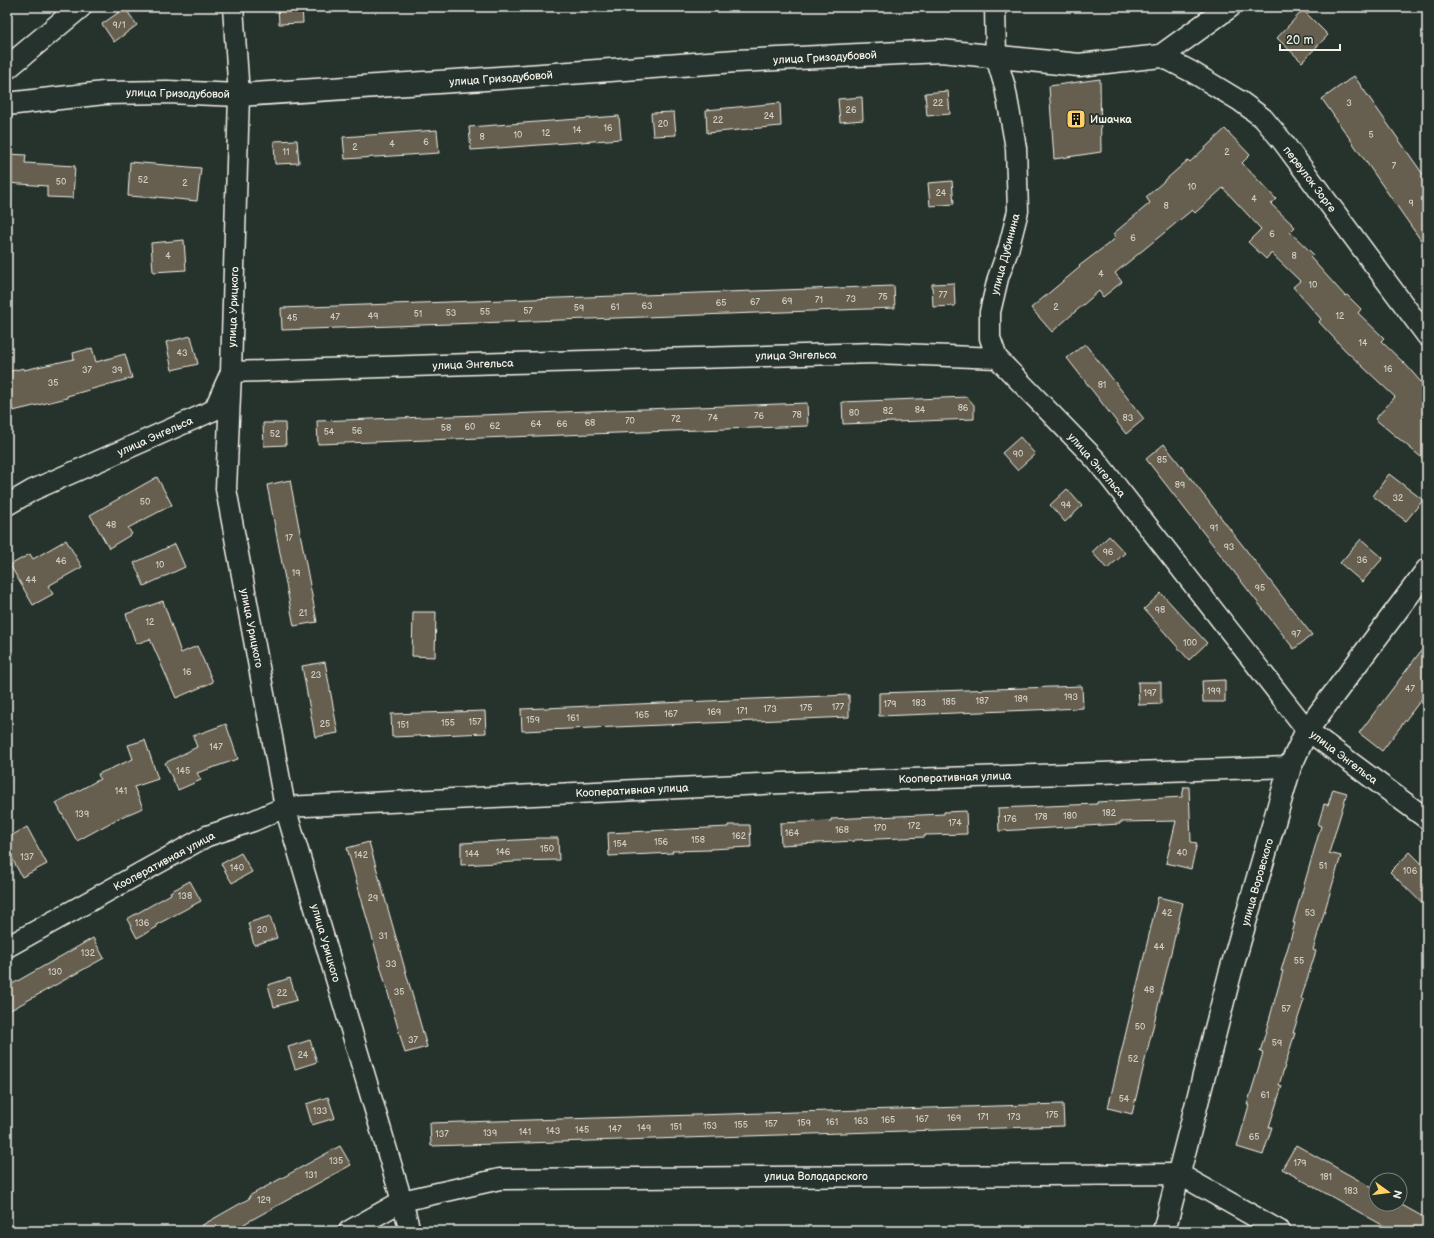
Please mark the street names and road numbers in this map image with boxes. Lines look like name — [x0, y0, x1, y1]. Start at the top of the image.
street label: улица Гризодубовой — [773, 48, 877, 67]
street label: улица Гризодубовой — [449, 68, 553, 89]
street label: улица Гризодубовой — [126, 86, 230, 101]
street label: переулок Зорге — [1280, 144, 1339, 215]
street label: улица Дубинина — [988, 212, 1023, 296]
street label: улица Урицкого — [226, 266, 241, 348]
street label: улица Энгельса — [755, 348, 837, 363]
street label: улица Энгельса — [432, 357, 514, 372]
street label: улица Энгельса — [116, 414, 195, 459]
street label: улица Энгельса — [1065, 430, 1128, 501]
street label: улица Урицкого — [237, 587, 266, 669]
street label: улица Энгельса — [1307, 728, 1380, 787]
street label: Кооперативная улица — [898, 769, 1012, 786]
street label: Кооперативная улица — [575, 781, 689, 800]
street label: Кооперативная улица — [111, 829, 218, 894]
street label: улица Воровского — [1239, 837, 1276, 927]
street label: улица Урицкого — [308, 903, 343, 984]
street label: улица Володарского — [764, 1170, 868, 1183]

